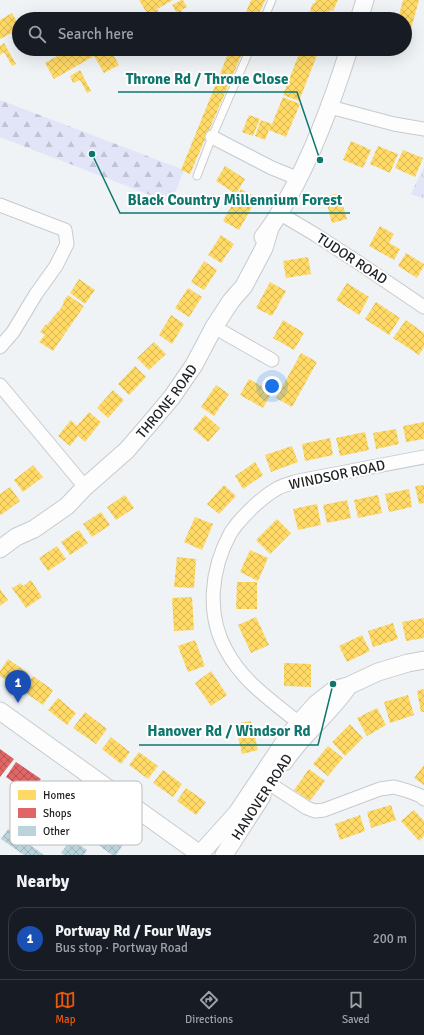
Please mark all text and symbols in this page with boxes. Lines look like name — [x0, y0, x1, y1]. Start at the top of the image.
search box — [12, 12, 412, 56]
icon: search — [26, 23, 48, 45]
text: Search here — [58, 25, 134, 43]
callout: Throne Rd / Throne Close — [118, 65, 297, 92]
text: Throne Rd / Throne Close — [126, 70, 288, 88]
callout: Black Country Millennium Forest — [120, 186, 350, 213]
text: Black Country Millennium Forest — [128, 191, 343, 209]
street label: TUDOR ROAD — [313, 230, 391, 288]
street label: THRONE ROAD — [132, 361, 201, 442]
your location — [262, 376, 282, 396]
street label: WINDSOR ROAD — [287, 457, 387, 493]
pin: 1 — [5, 670, 31, 703]
callout: Hanover Rd / Windsor Rd — [139, 718, 318, 745]
text: Hanover Rd / Windsor Rd — [147, 722, 311, 740]
street label: HANOVER ROAD — [228, 751, 296, 843]
legend — [10, 781, 142, 845]
text: Homes — [43, 789, 75, 802]
text: Shops — [43, 807, 72, 820]
text: Other — [43, 825, 70, 838]
text: Nearby — [16, 871, 69, 892]
text: Portway Rd / Four Ways — [55, 922, 211, 940]
text: 1 — [26, 931, 34, 947]
text: 200 m — [373, 931, 407, 947]
text: Bus stop · Portway Road — [55, 940, 188, 956]
tab: Map — [54, 989, 76, 1026]
tab: Directions — [185, 989, 233, 1026]
tab: Saved — [342, 989, 370, 1026]

